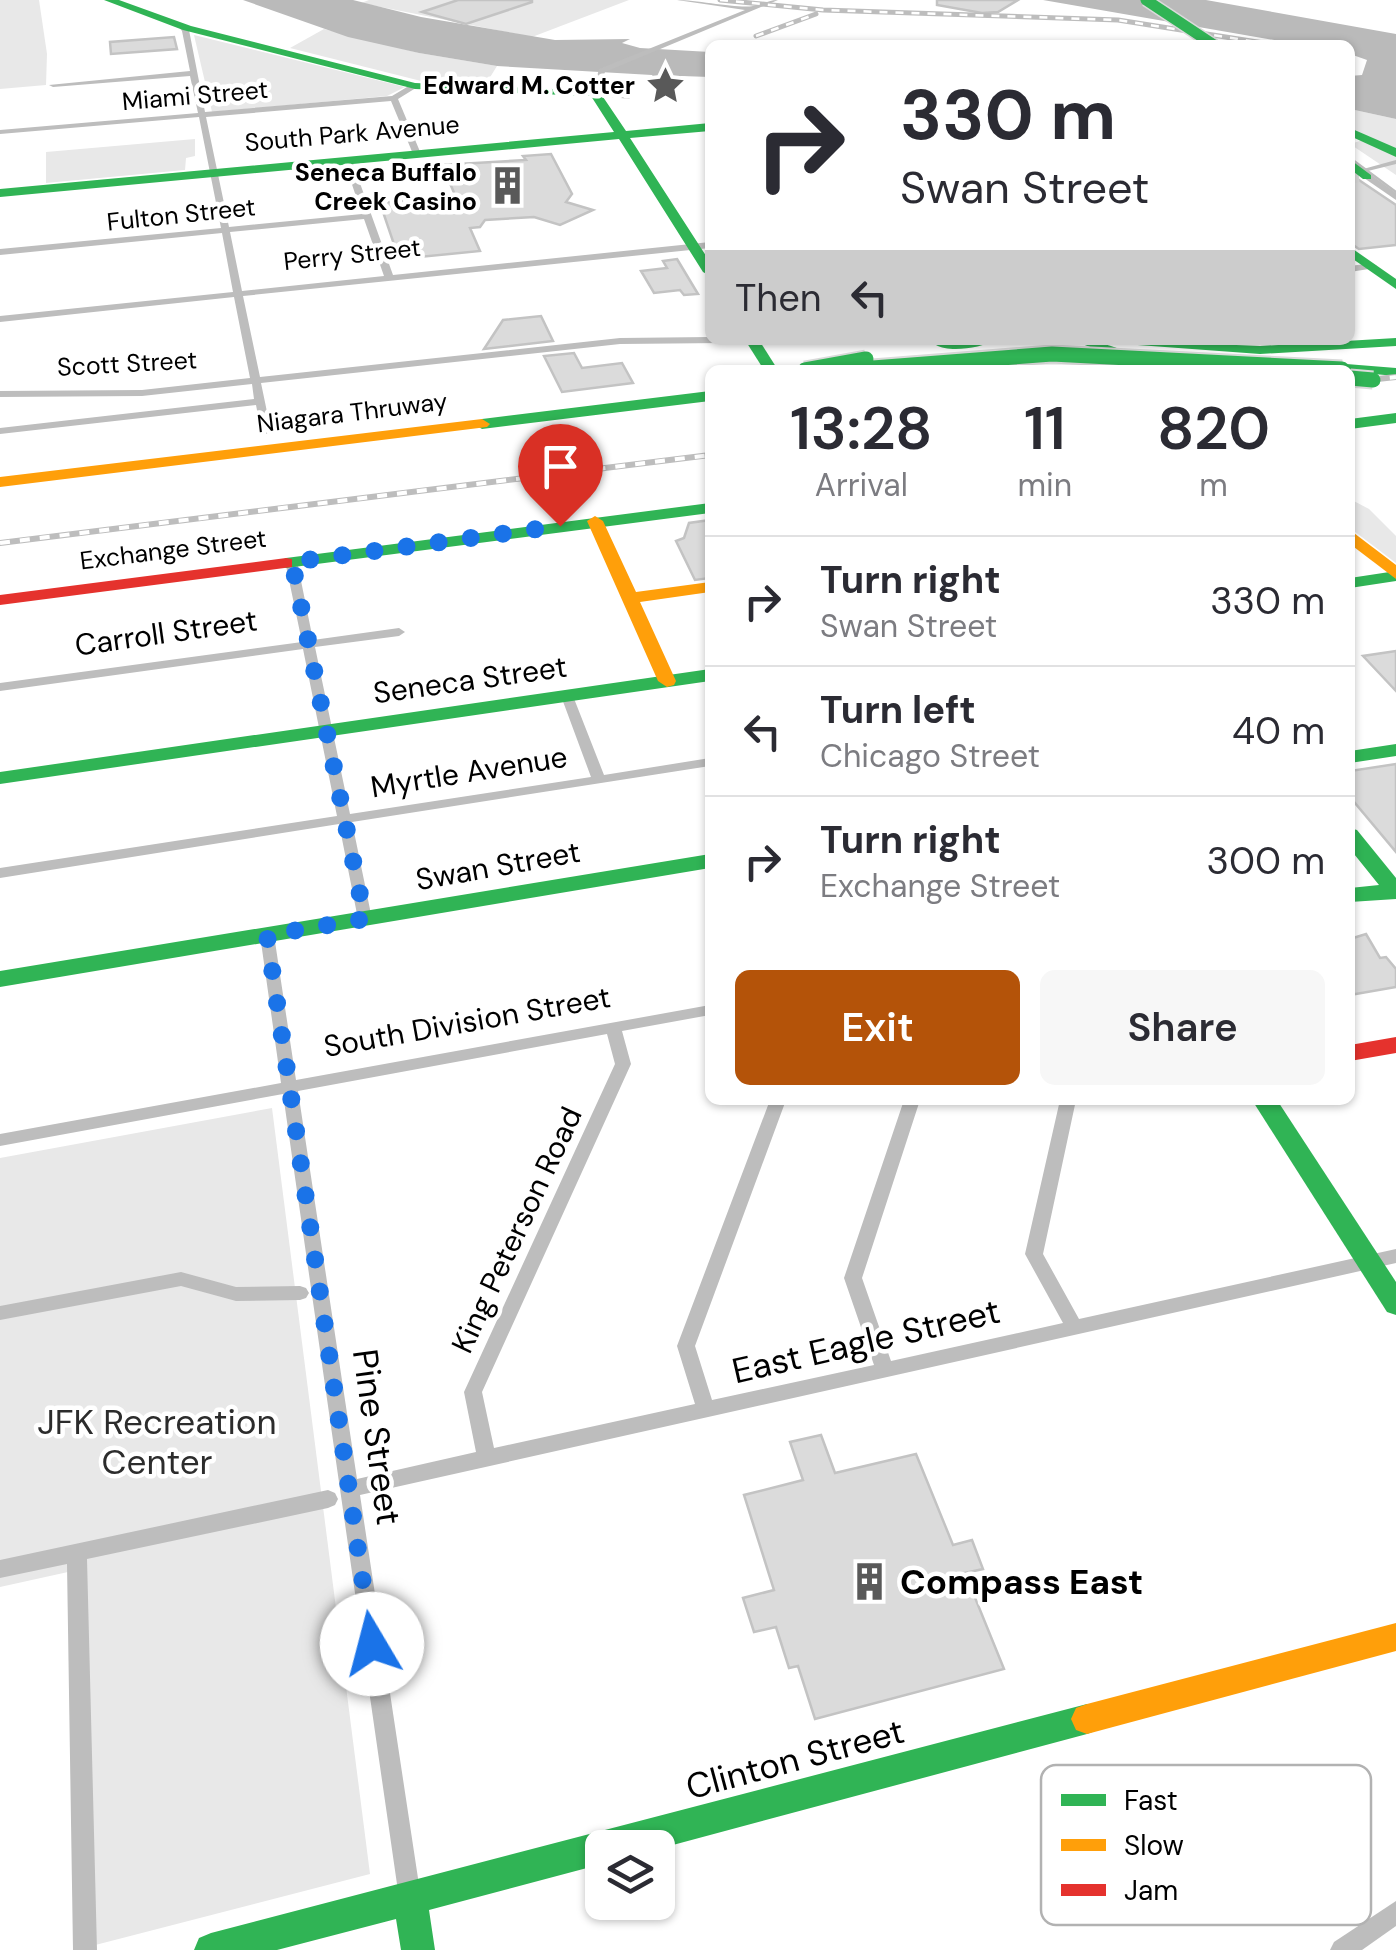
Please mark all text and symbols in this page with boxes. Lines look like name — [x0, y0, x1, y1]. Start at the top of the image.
place icon: Edward M. Cotter — [644, 64, 686, 106]
place label: Edward M. Cotter — [423, 69, 635, 102]
text: 330 m — [900, 70, 1116, 161]
street label: Miami Street — [121, 73, 269, 118]
icon: right — [735, 80, 865, 210]
street label: South Park Avenue — [243, 108, 461, 159]
place label: Seneca Buffalo Creek Casino — [295, 156, 477, 218]
text: Swan Street — [900, 158, 1149, 217]
building icon: Seneca Buffalo Creek Casino — [486, 165, 528, 207]
street label: Fulton Street — [105, 190, 257, 239]
street label: Perry Street — [282, 231, 422, 278]
icon: left — [842, 270, 897, 325]
text: Then — [735, 273, 822, 323]
street label: Scott Street — [56, 343, 198, 384]
street label: Niagara Thruway — [255, 384, 449, 441]
text: 13:28 — [790, 389, 933, 468]
text: 11 — [1024, 389, 1066, 468]
text: 820 — [1157, 389, 1270, 468]
pin — [518, 424, 603, 527]
icon: arrive — [533, 439, 588, 494]
text: Arrival — [815, 464, 908, 506]
text: min — [1018, 464, 1072, 506]
text: m — [1199, 464, 1228, 506]
street label: Exchange Street — [78, 522, 268, 577]
text: Turn right — [820, 555, 1001, 605]
icon: right — [735, 574, 790, 629]
text: 330 m — [1210, 576, 1325, 626]
street label: Carroll Street — [72, 600, 260, 665]
text: Swan Street — [820, 605, 997, 647]
street label: Seneca Street — [371, 647, 569, 712]
text: Turn left — [820, 685, 976, 735]
icon: left — [735, 704, 790, 759]
text: 40 m — [1232, 706, 1325, 756]
text: Chicago Street — [820, 735, 1040, 777]
street label: Myrtle Avenue — [368, 737, 570, 806]
text: Turn right — [820, 815, 1001, 865]
street label: Swan Street — [413, 832, 583, 899]
icon: right — [735, 834, 790, 889]
text: 300 m — [1207, 836, 1325, 886]
text: Exchange Street — [820, 865, 1060, 907]
button: Exit — [735, 970, 1020, 1085]
button: Share — [1040, 970, 1325, 1085]
street label: South Division Street — [320, 977, 613, 1066]
street label: King Peterson Road — [442, 1101, 591, 1359]
street label: East Eagle Street — [728, 1288, 1004, 1394]
street label: Pine Street — [342, 1346, 412, 1528]
park label: JFK Recreation Center — [37, 1399, 277, 1485]
place label: Compass East — [900, 1559, 1143, 1605]
building icon: Compass East — [849, 1561, 891, 1603]
position arrow — [320, 1592, 424, 1696]
street label: Clinton Street — [681, 1708, 909, 1810]
legend — [1041, 1765, 1371, 1925]
text: Fast — [1124, 1782, 1178, 1819]
text: Slow — [1124, 1827, 1184, 1864]
map controls — [585, 1830, 675, 1920]
button: layers — [585, 1830, 675, 1920]
text: Jam — [1124, 1872, 1178, 1909]

